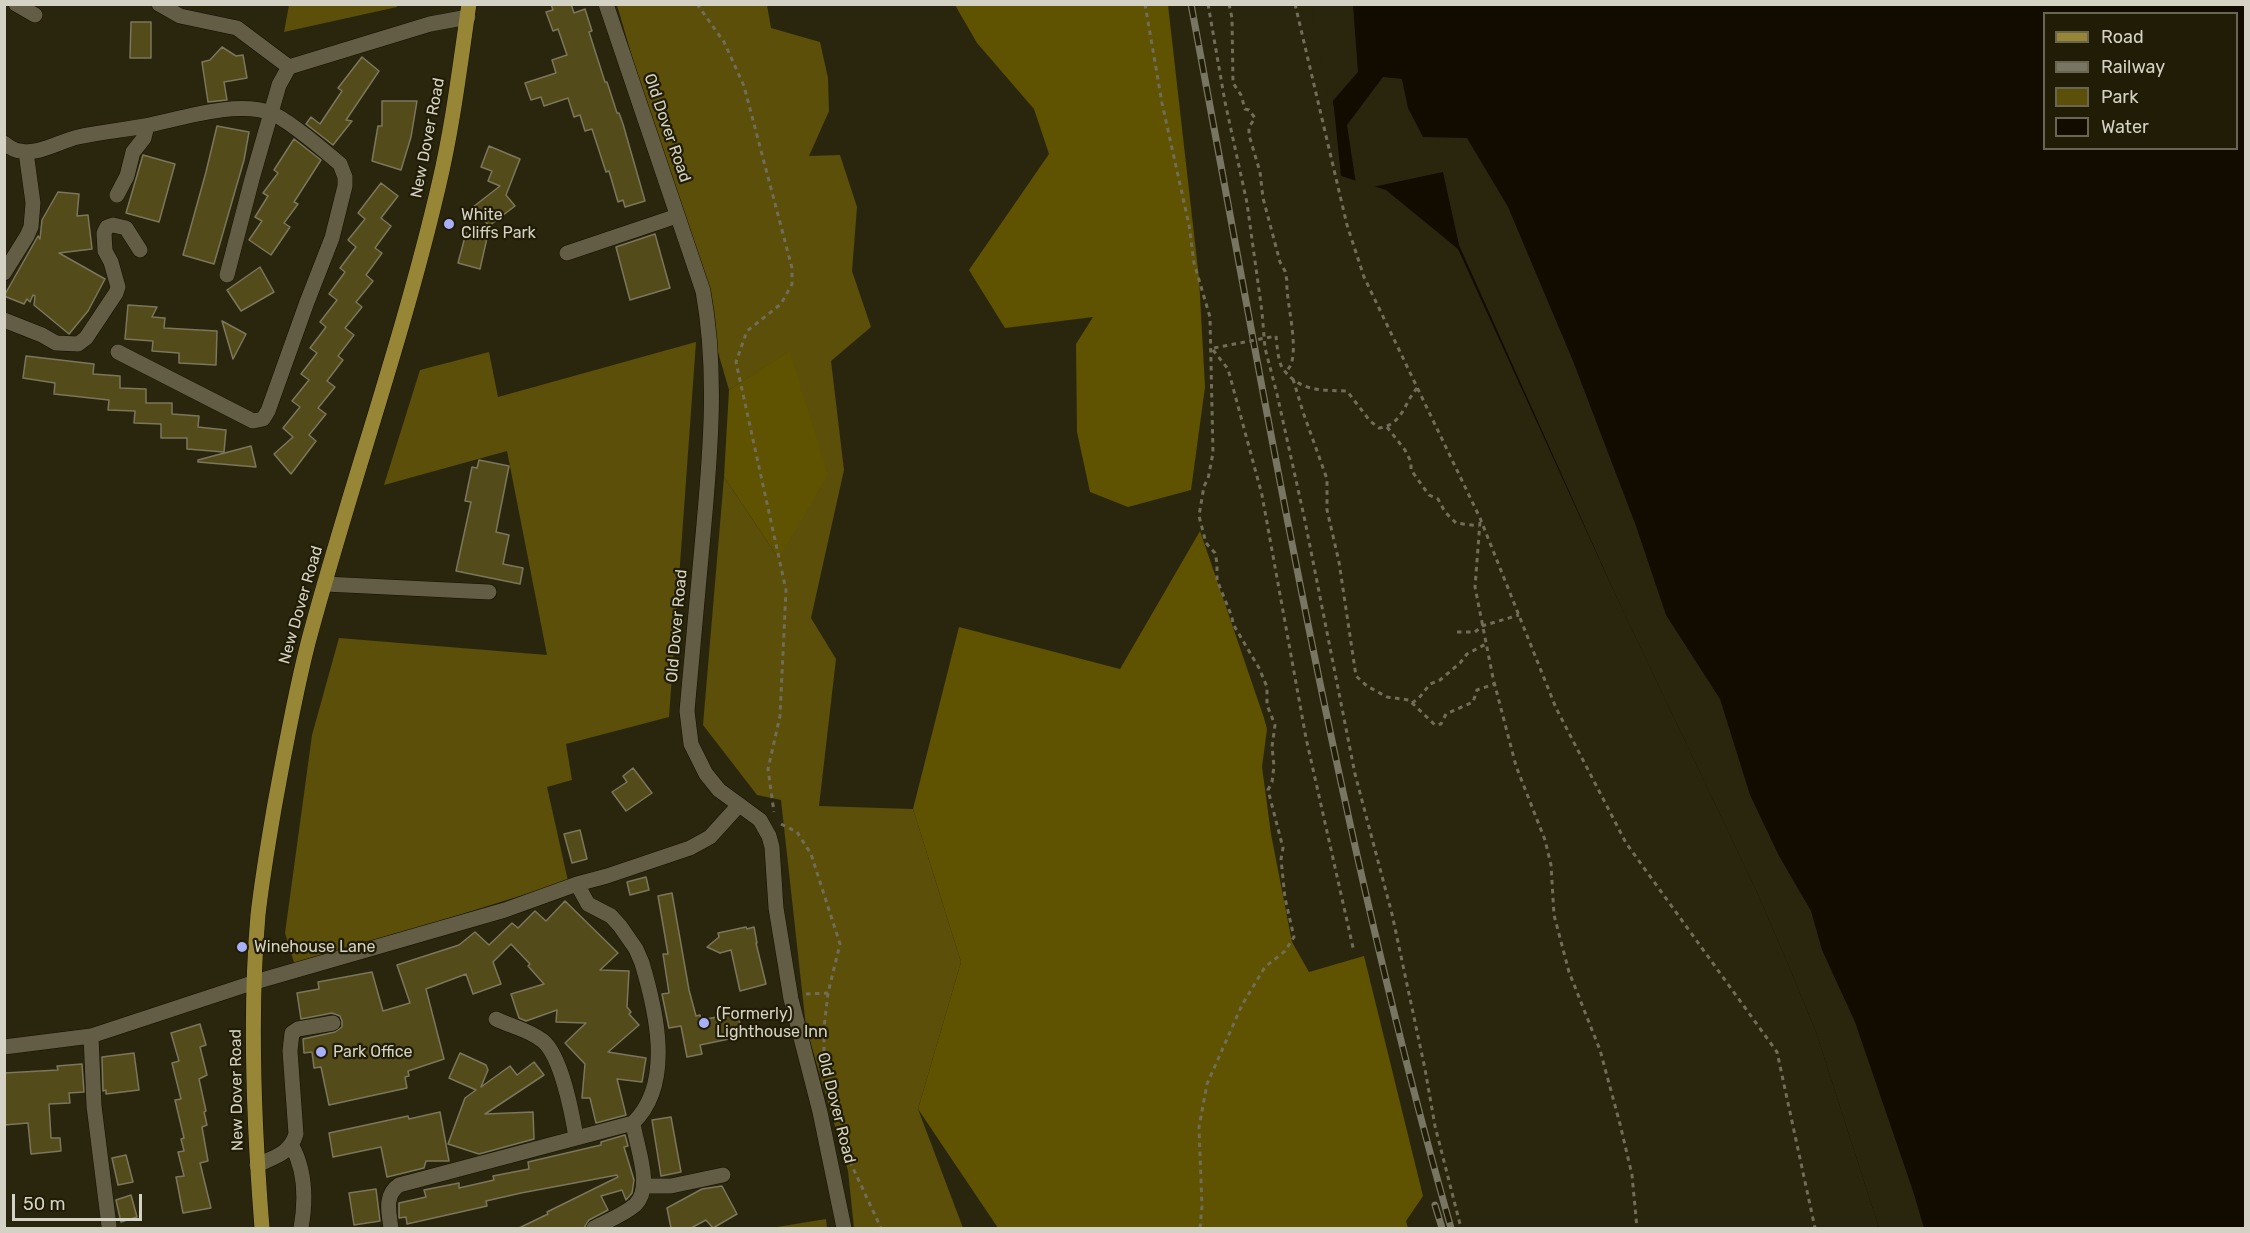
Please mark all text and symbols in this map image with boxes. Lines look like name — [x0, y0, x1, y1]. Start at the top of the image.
legend — [2043, 12, 2238, 150]
text: Road — [2101, 26, 2144, 48]
text: Railway — [2101, 56, 2165, 78]
street label: Old Dover Road — [639, 71, 695, 185]
street label: New Dover Road — [407, 76, 449, 200]
text: Park — [2101, 86, 2138, 108]
text: Water — [2101, 116, 2149, 138]
place label: White Cliffs Park — [461, 205, 536, 243]
marker: White Cliffs Park — [442, 217, 456, 231]
street label: New Dover Road — [275, 544, 327, 666]
street label: Old Dover Road — [662, 569, 692, 683]
place label: Winehouse Lane — [254, 937, 375, 957]
marker: Winehouse Lane — [235, 940, 249, 954]
place label: (Formerly) Lighthouse Inn — [716, 1004, 828, 1042]
marker: (Formerly) Lighthouse Inn — [697, 1016, 711, 1030]
street label: New Dover Road — [226, 1029, 248, 1151]
place label: Park Office — [333, 1042, 413, 1062]
marker: Park Office — [314, 1045, 328, 1059]
street label: Old Dover Road — [813, 1051, 859, 1165]
scale bar — [15, 1182, 146, 1220]
text: 50 m — [23, 1193, 66, 1215]

